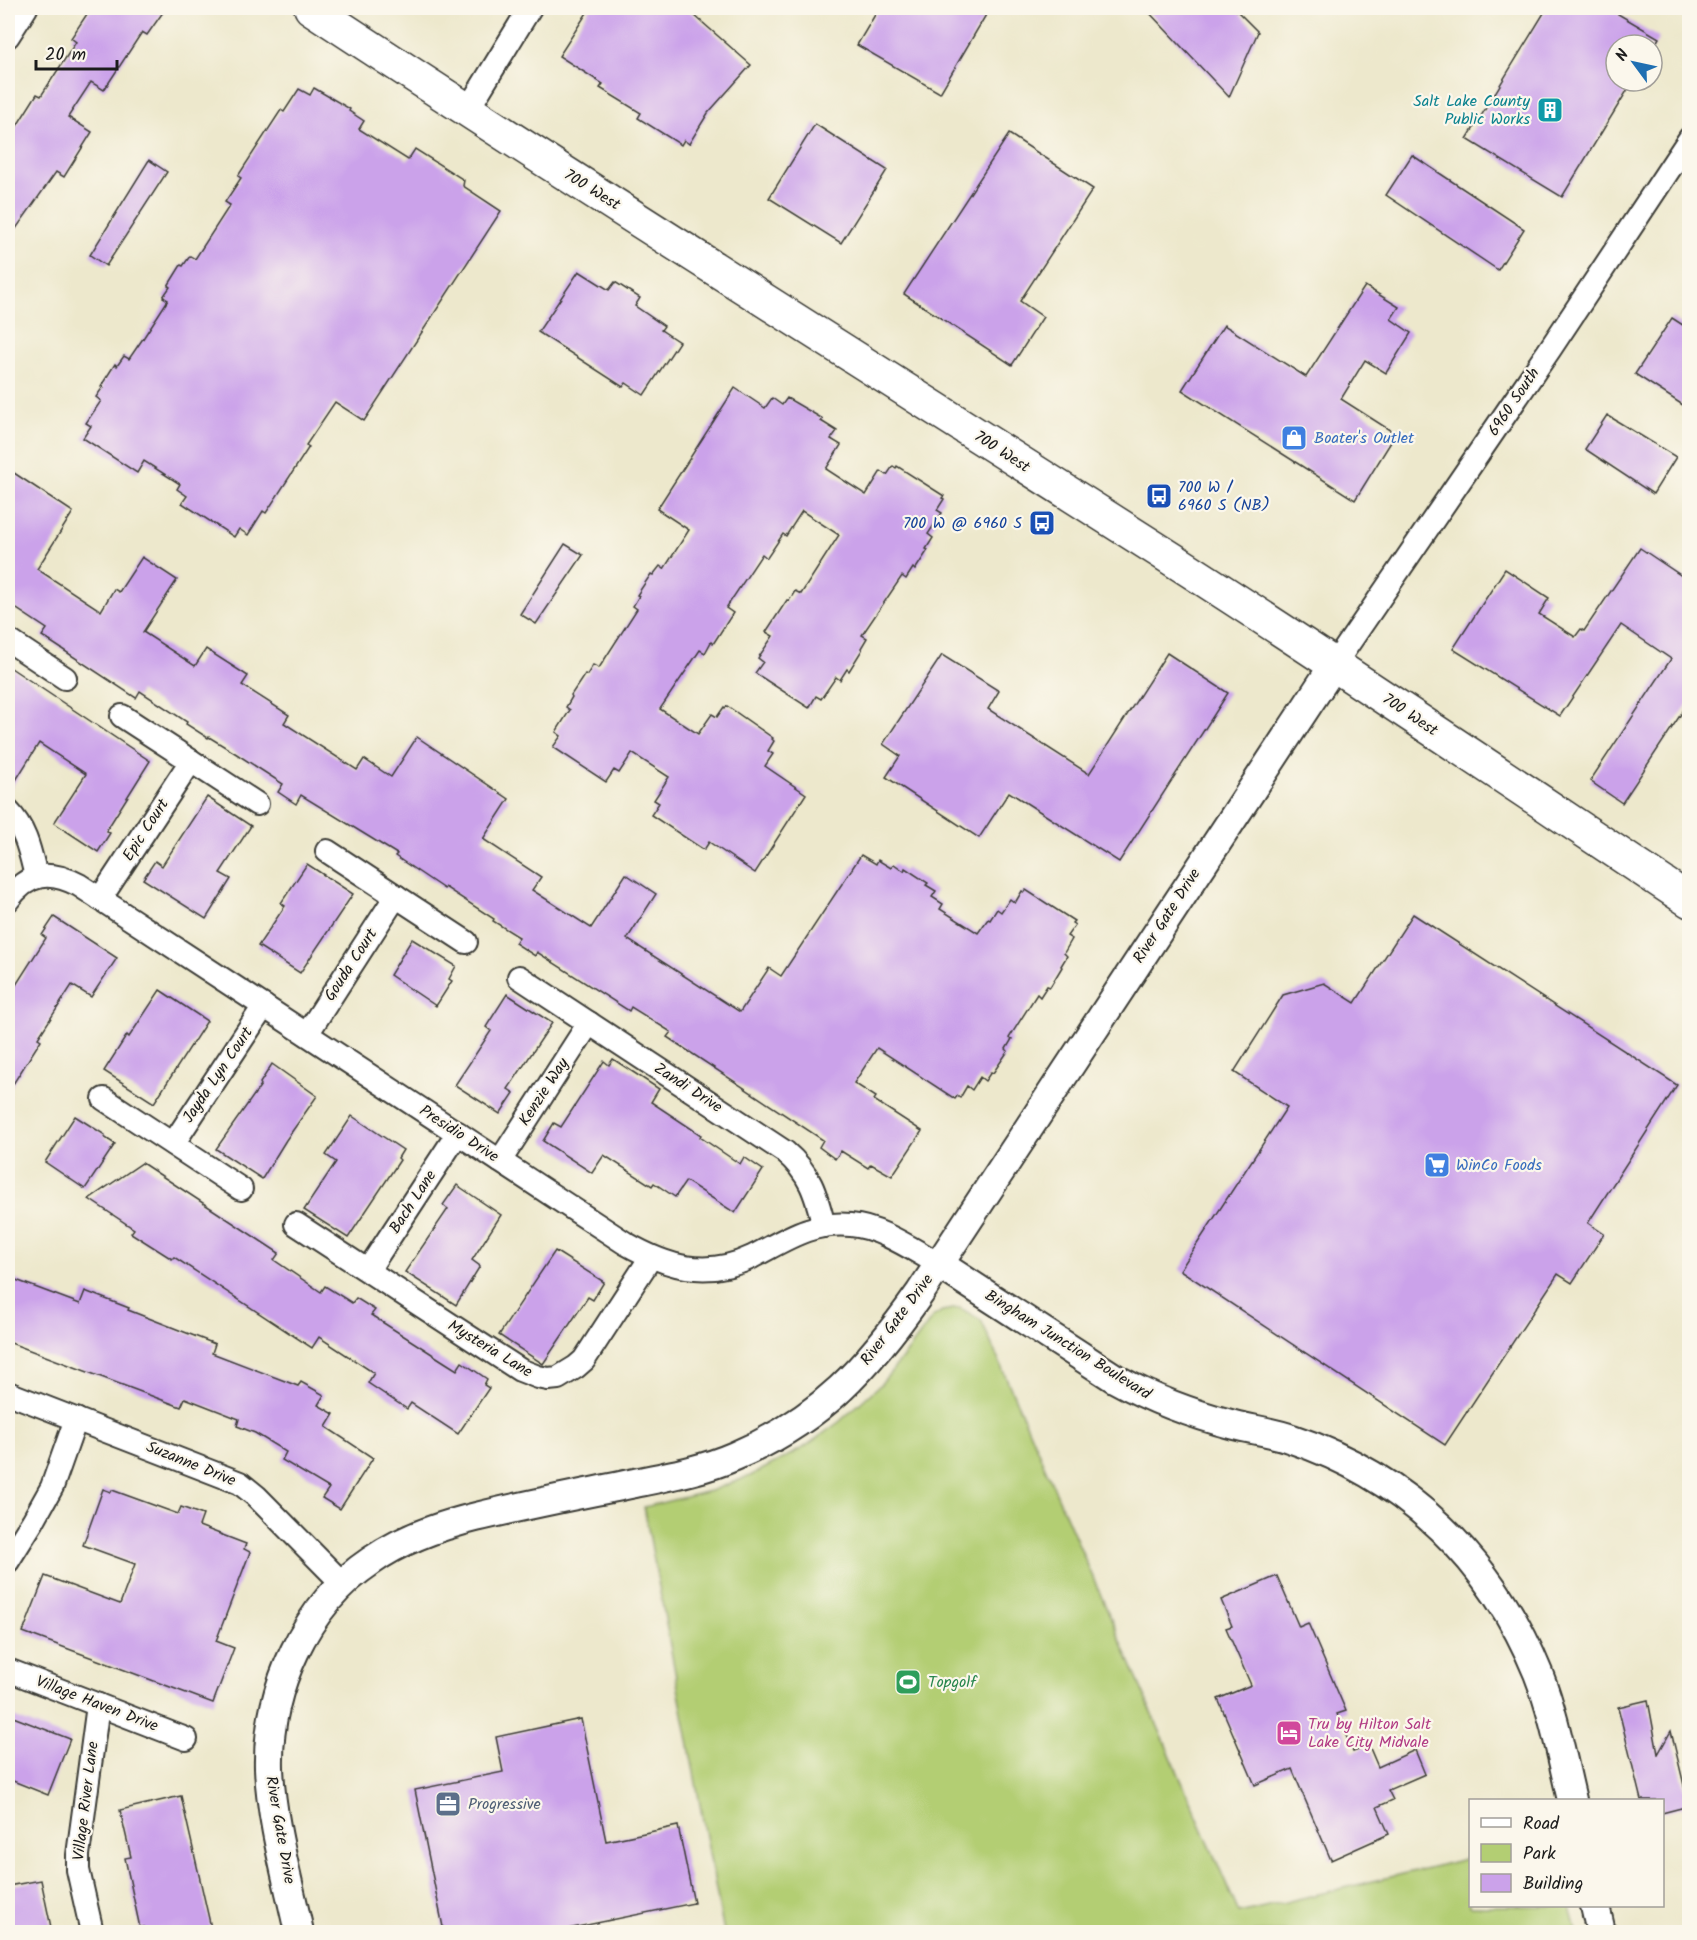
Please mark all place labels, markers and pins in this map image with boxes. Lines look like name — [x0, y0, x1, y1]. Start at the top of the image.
place label: Salt Lake County Public Works — [1413, 89, 1530, 132]
building icon: Salt Lake County Public Works — [1535, 95, 1565, 125]
shop icon: Boater's Outlet — [1279, 423, 1309, 453]
place label: Boater's Outlet — [1314, 426, 1415, 451]
place label: 700 W / 6960 S (NB) — [1178, 475, 1270, 518]
bus stop icon: 700 W / 6960 S (NB) — [1144, 481, 1174, 511]
bus stop icon: 700 W @ 6960 S — [1027, 508, 1057, 538]
place label: 700 W @ 6960 S — [903, 511, 1022, 536]
supermarket icon: WinCo Foods — [1422, 1150, 1452, 1180]
place label: WinCo Foods — [1456, 1153, 1542, 1178]
sports icon: Topgolf — [893, 1667, 923, 1697]
place label: Topgolf — [928, 1670, 978, 1695]
place label: Tru by Hilton Salt Lake City Midvale — [1308, 1712, 1432, 1755]
hotel icon: Tru by Hilton Salt Lake City Midvale — [1274, 1718, 1304, 1748]
office icon: Progressive — [433, 1789, 463, 1819]
place label: Progressive — [468, 1792, 541, 1817]

